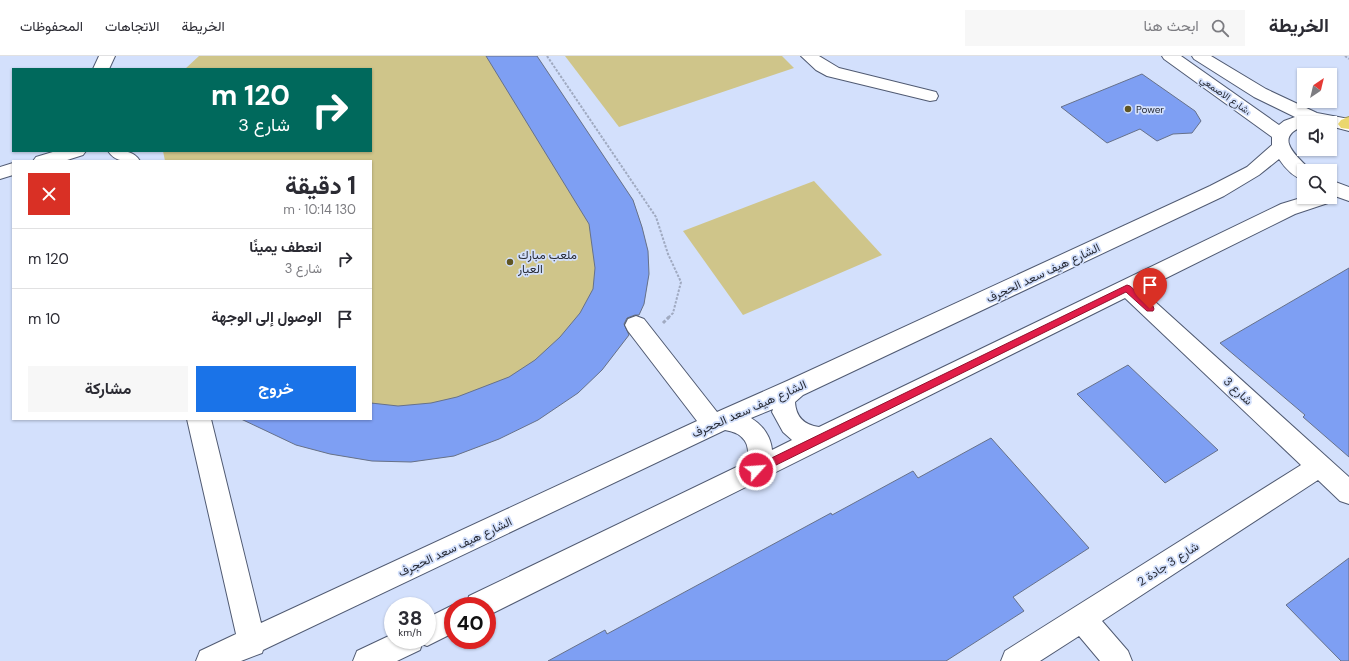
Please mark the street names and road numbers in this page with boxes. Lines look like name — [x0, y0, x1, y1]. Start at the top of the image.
street label: شارع الاصمعي، — [1196, 73, 1254, 120]
street label: الشارع هيف سعد الحجرف — [983, 240, 1103, 307]
street label: شارع 3 — [1219, 373, 1256, 409]
street label: الشارع هيف سعد الحجرف — [689, 376, 809, 442]
street label: الشارع هيف سعد الحجرف — [395, 514, 515, 581]
street label: شارع 3 جادة 2 — [1134, 538, 1202, 591]

